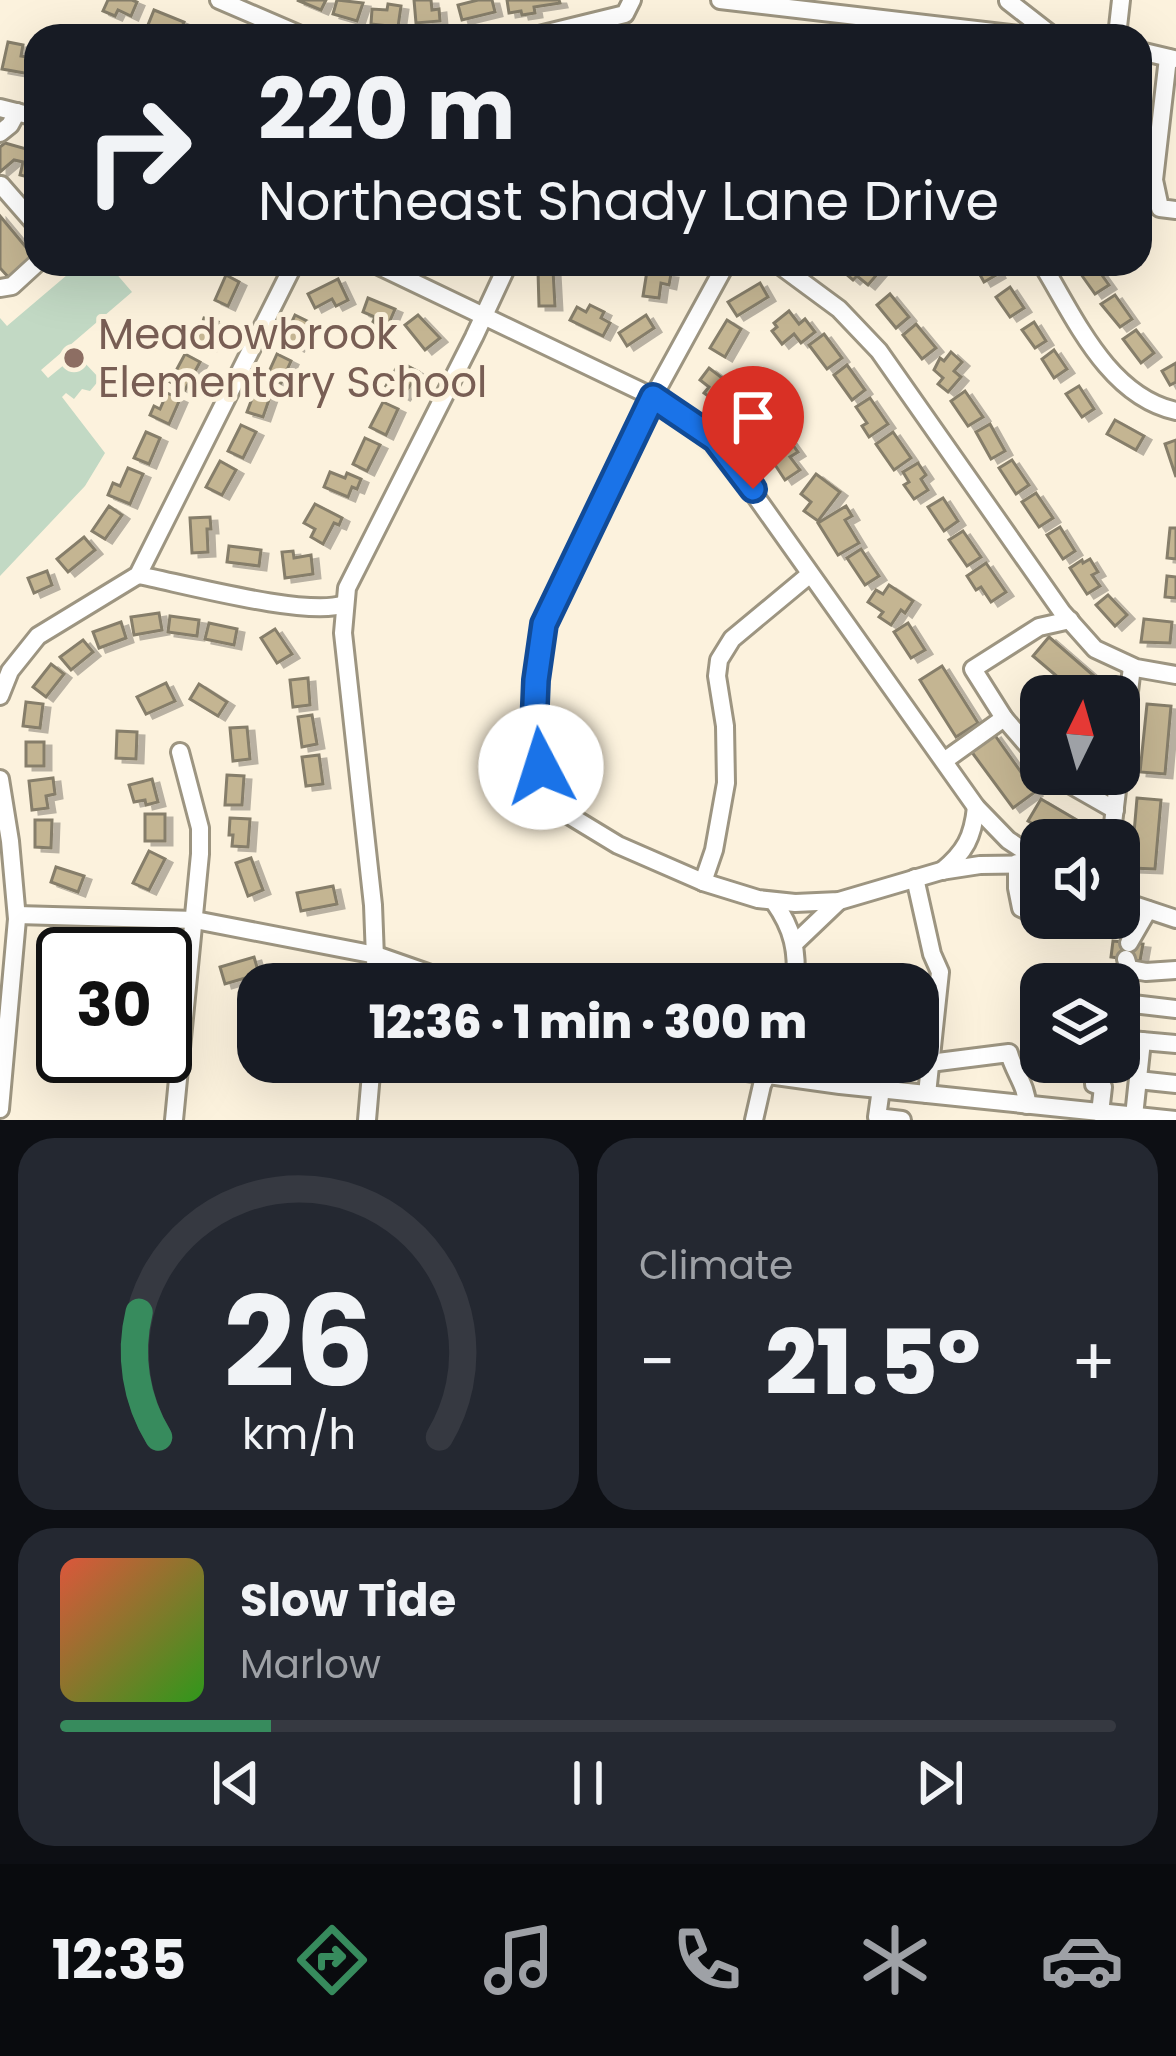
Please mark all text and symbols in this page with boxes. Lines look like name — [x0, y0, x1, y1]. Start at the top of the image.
text: 220 m — [258, 51, 515, 168]
icon: right — [60, 72, 216, 228]
text: Northeast Shady Lane Drive — [258, 163, 999, 239]
place label: Meadowbrook Elementary School — [98, 305, 487, 412]
marker: Meadowbrook Elementary School — [61, 345, 87, 371]
pin — [702, 366, 804, 489]
icon: arrive — [720, 384, 786, 450]
north arrow — [1020, 675, 1140, 795]
map controls — [1020, 675, 1140, 1083]
position arrow — [478, 704, 604, 830]
button: sound — [1020, 819, 1140, 939]
speed limit sign: 30 — [36, 927, 192, 1083]
button: layers — [1020, 963, 1140, 1083]
text: 12:36 · 1 min · 300 m — [369, 991, 807, 1054]
text: Climate — [639, 1238, 793, 1293]
text: 26 — [223, 1255, 374, 1430]
text: 21.5° — [766, 1299, 981, 1426]
text: − — [639, 1316, 675, 1408]
text: + — [1071, 1316, 1116, 1408]
text: km/h — [241, 1404, 356, 1464]
text: Slow Tide — [240, 1569, 456, 1632]
text: Marlow — [240, 1637, 381, 1692]
icon: previous — [203, 1750, 269, 1816]
icon: pause — [555, 1750, 621, 1816]
icon: next — [907, 1750, 973, 1816]
icon: directions — [290, 1918, 374, 2002]
icon: music — [477, 1918, 561, 2002]
icon: phone — [665, 1918, 749, 2002]
icon: climate — [853, 1918, 937, 2002]
icon: car — [1040, 1918, 1124, 2002]
text: 12:35 — [52, 1922, 186, 1998]

